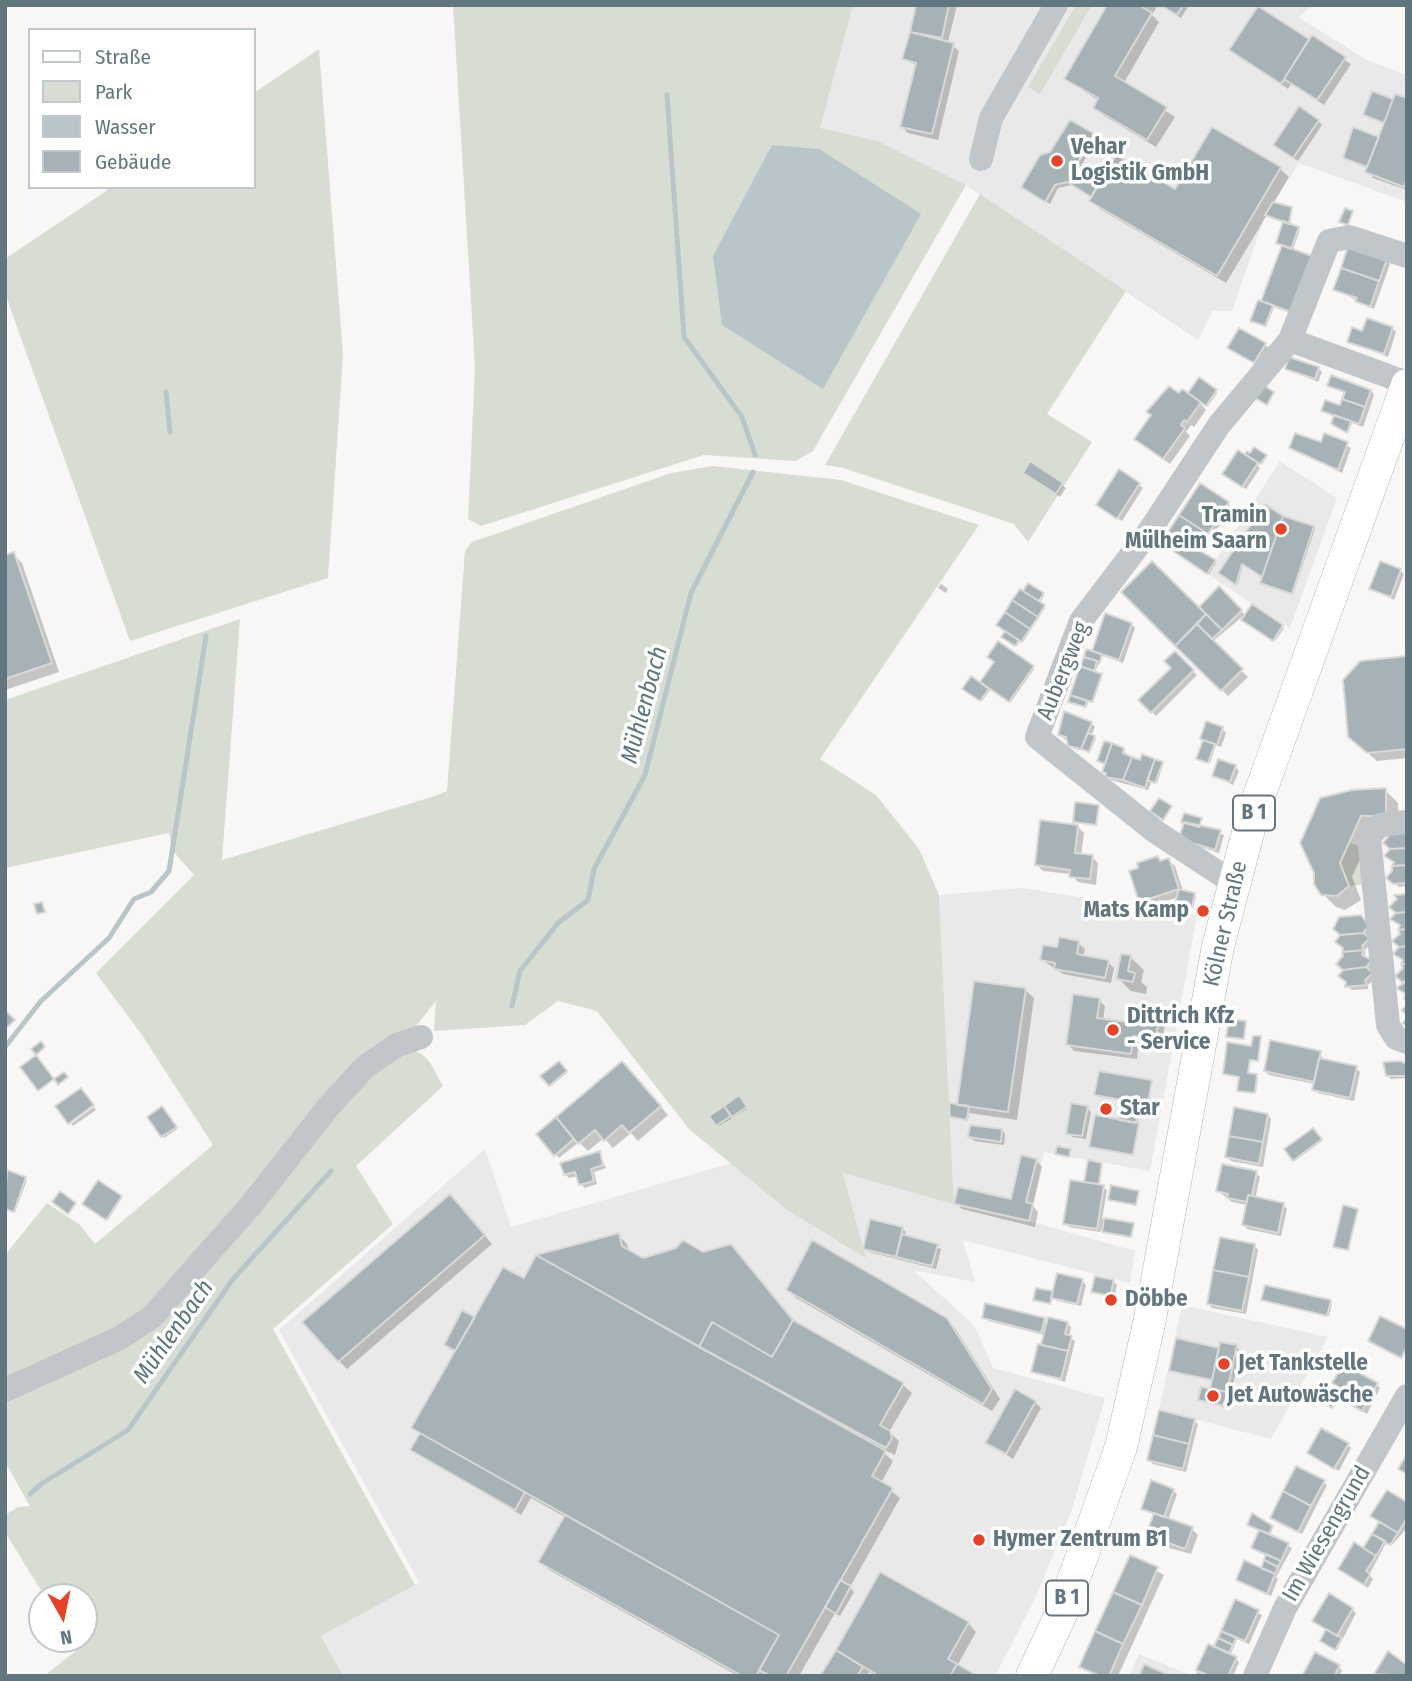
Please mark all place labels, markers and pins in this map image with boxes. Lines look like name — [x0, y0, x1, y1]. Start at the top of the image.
place label: Vehar Logistik GmbH — [1071, 134, 1209, 188]
marker: Vehar Logistik GmbH — [1049, 153, 1065, 169]
place label: Tramin Mülheim Saarn — [1125, 502, 1267, 556]
marker: Tramin Mülheim Saarn — [1273, 521, 1289, 537]
place label: Mats Kamp — [1083, 897, 1189, 925]
marker: Mats Kamp — [1195, 903, 1211, 919]
place label: Dittrich Kfz - Service — [1127, 1003, 1234, 1057]
marker: Dittrich Kfz - Service — [1105, 1022, 1121, 1038]
place label: Star — [1120, 1095, 1160, 1123]
marker: Star — [1098, 1101, 1114, 1117]
place label: Döbbe — [1125, 1286, 1188, 1314]
marker: Döbbe — [1103, 1292, 1119, 1308]
place label: Jet Tankstelle — [1238, 1350, 1368, 1378]
marker: Jet Tankstelle — [1216, 1356, 1232, 1372]
place label: Jet Autowäsche — [1227, 1382, 1373, 1410]
marker: Jet Autowäsche — [1205, 1388, 1221, 1404]
place label: Hymer Zentrum B1 — [993, 1526, 1167, 1554]
marker: Hymer Zentrum B1 — [971, 1532, 987, 1548]

